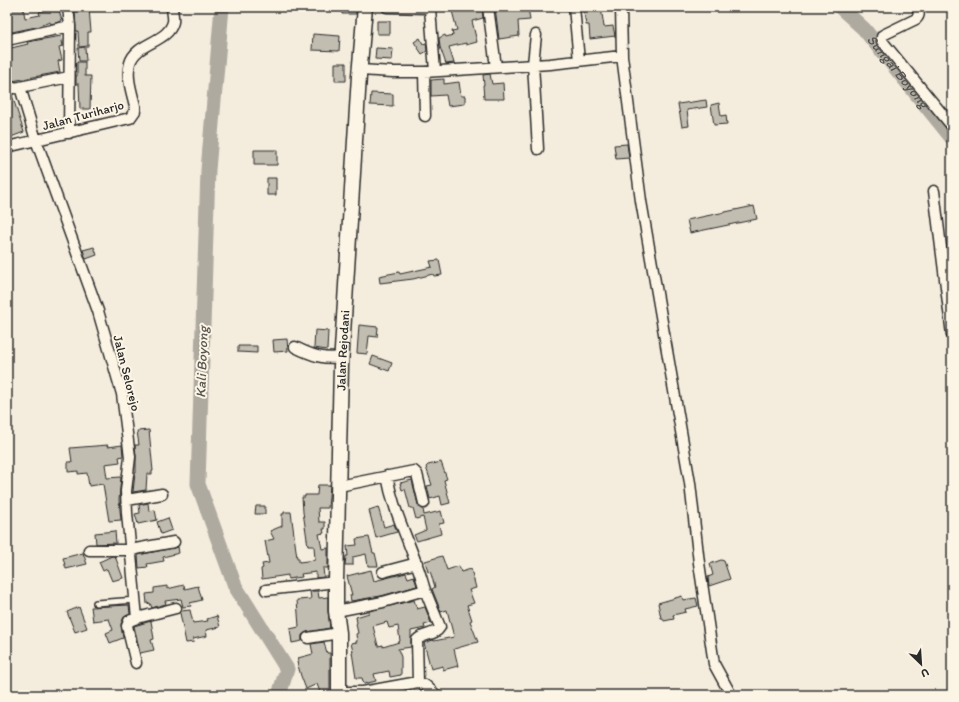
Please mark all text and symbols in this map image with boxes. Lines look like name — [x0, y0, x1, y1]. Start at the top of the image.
water label: Sungai Boyong — [864, 31, 934, 113]
street label: Jalan Turiharjo — [41, 97, 126, 133]
street label: Jalan Rejodani — [333, 309, 352, 391]
water label: Kali Boyong — [192, 324, 212, 398]
street label: Jalan Selorejo — [110, 333, 144, 413]
north arrow — [901, 644, 941, 684]
text: U — [919, 665, 931, 680]

